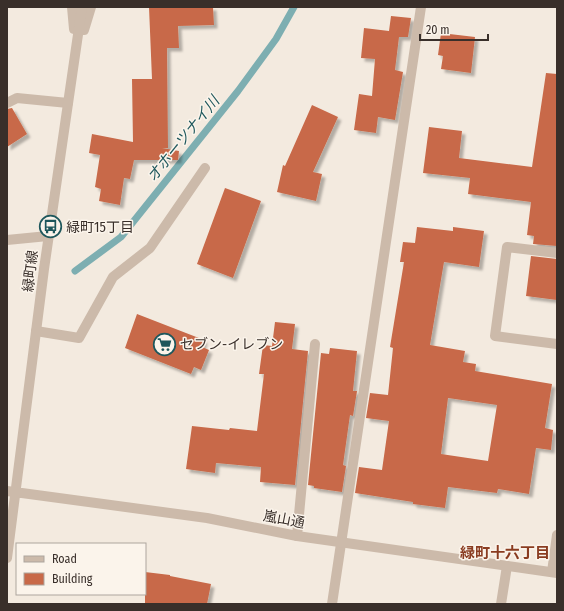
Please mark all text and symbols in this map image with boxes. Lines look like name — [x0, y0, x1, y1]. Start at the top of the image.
scale bar — [420, 16, 488, 42]
text: 20 m — [426, 23, 450, 37]
water label: オホーツナイ川 — [143, 91, 224, 185]
bus stop icon: 緑町15丁目 — [37, 214, 63, 240]
place label: 緑町15丁目 — [66, 219, 134, 236]
street label: 緑町線 — [20, 249, 41, 293]
supermarket icon: セブン-イレブン — [152, 331, 178, 357]
place label: セブン-イレブン — [180, 336, 283, 353]
street label: 嵐山通 — [262, 507, 306, 532]
legend — [16, 543, 146, 595]
district label: 緑町十六丁目 — [460, 544, 550, 562]
text: Road — [52, 552, 77, 566]
text: Building — [52, 572, 93, 586]

